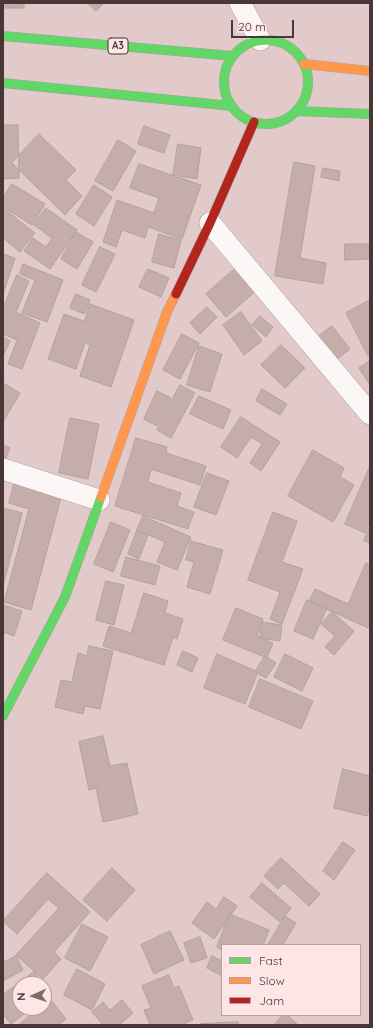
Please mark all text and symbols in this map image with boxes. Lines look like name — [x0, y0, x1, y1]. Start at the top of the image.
scale bar — [233, 12, 296, 38]
text: 20 m — [238, 19, 266, 34]
road number: A3 — [108, 38, 128, 54]
legend — [221, 944, 361, 1016]
text: Fast — [259, 953, 283, 968]
text: Slow — [259, 973, 285, 988]
north arrow — [12, 976, 52, 1016]
text: N — [14, 992, 28, 1001]
text: Jam — [259, 993, 284, 1008]

